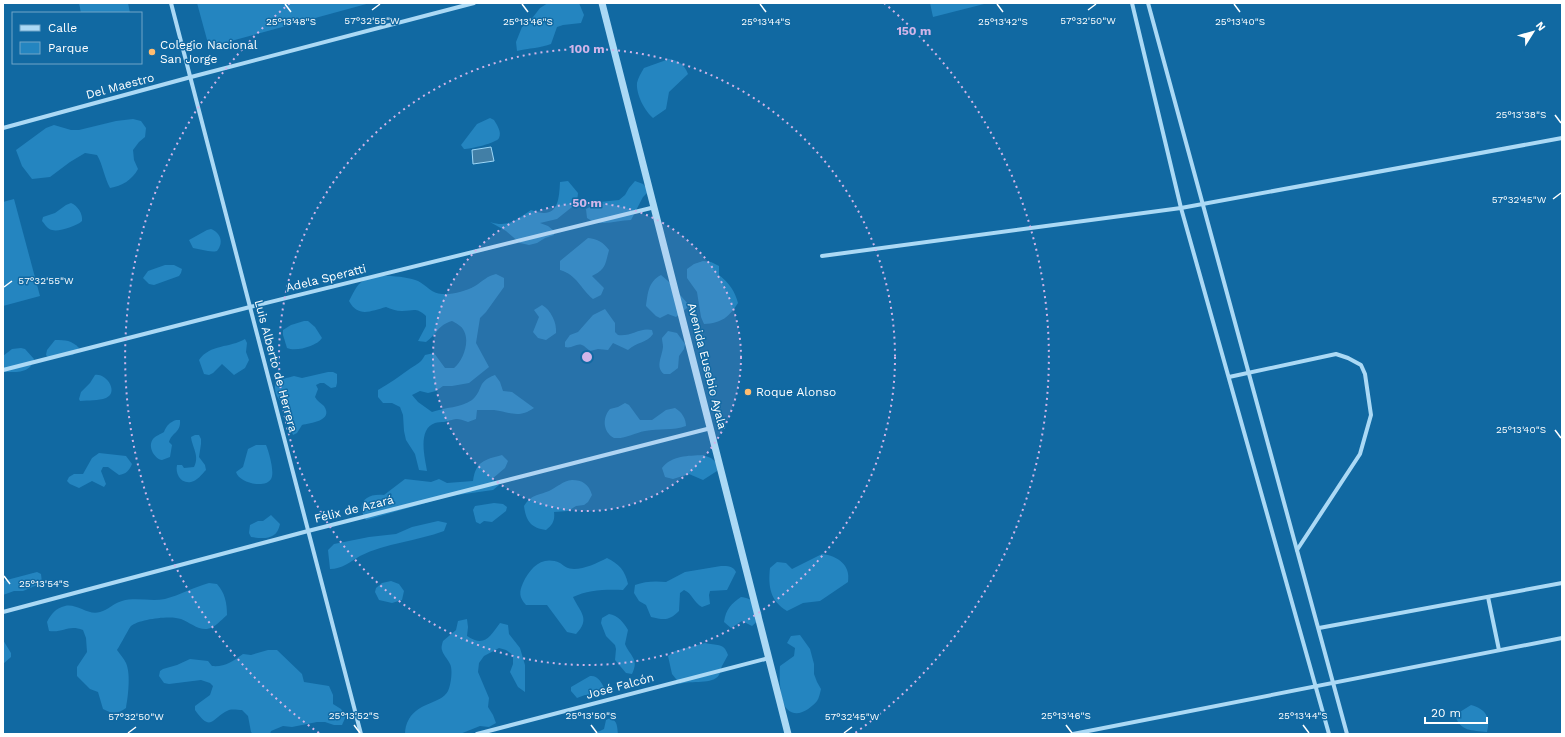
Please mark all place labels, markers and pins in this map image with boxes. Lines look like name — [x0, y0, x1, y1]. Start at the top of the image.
place label: Colegio Nacional San Jorge — [160, 38, 258, 66]
marker: Colegio Nacional San Jorge — [147, 47, 157, 57]
centre of rings — [580, 350, 594, 364]
place label: Roque Alonso — [756, 385, 836, 399]
marker: Roque Alonso — [743, 387, 753, 397]

